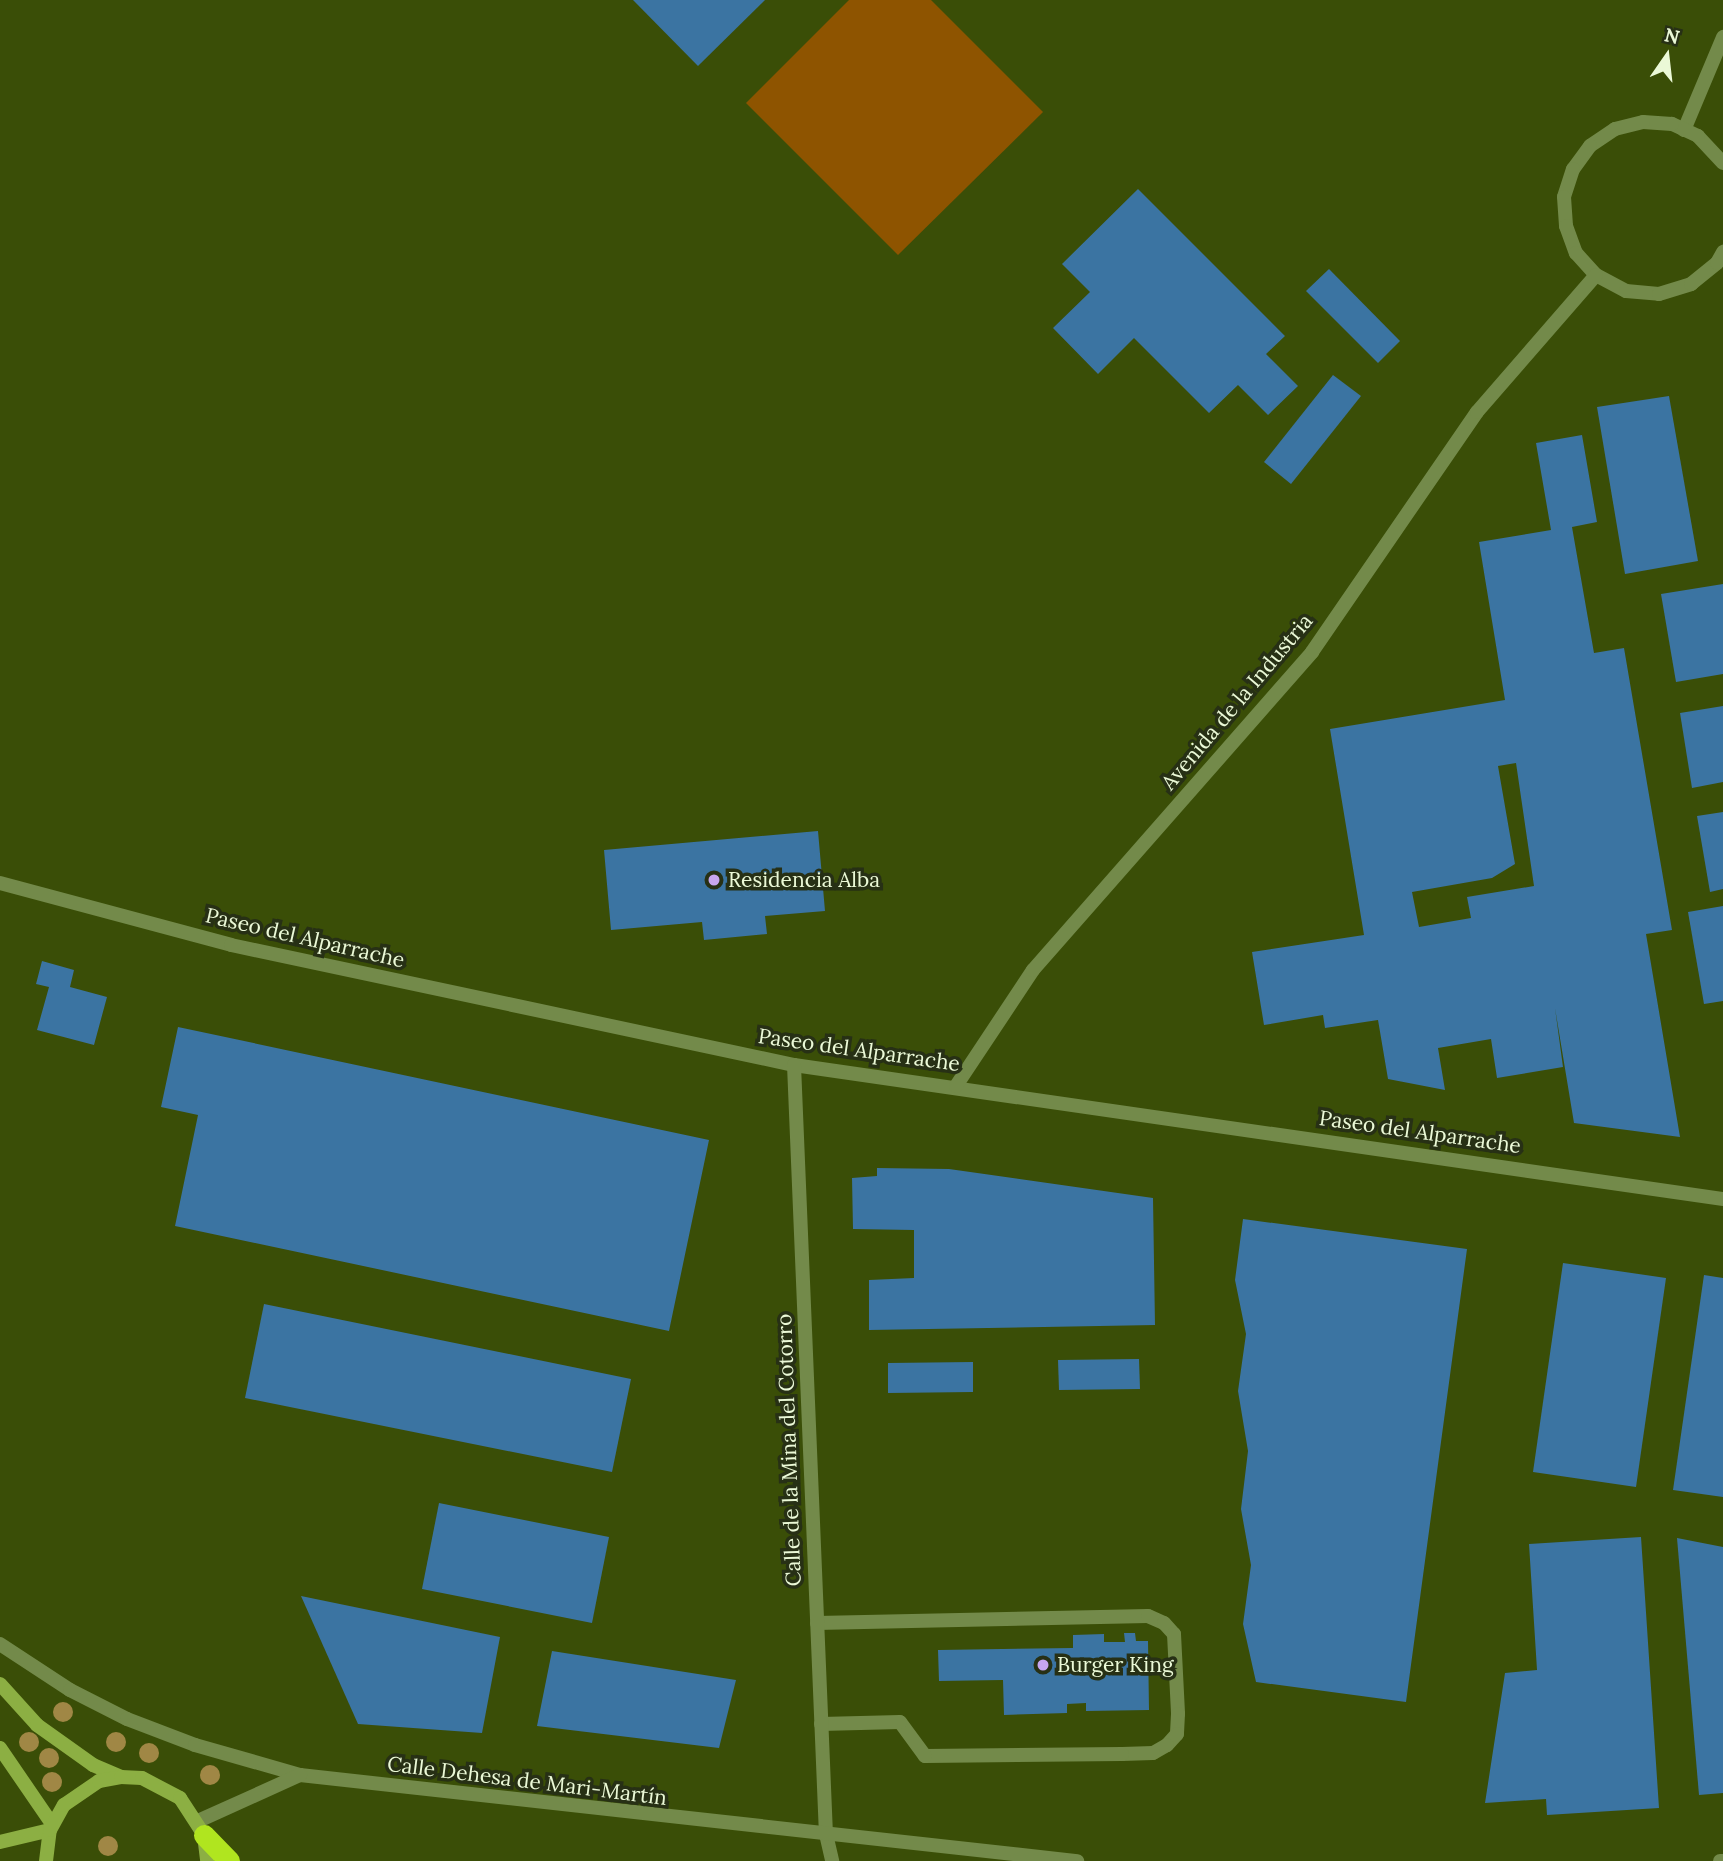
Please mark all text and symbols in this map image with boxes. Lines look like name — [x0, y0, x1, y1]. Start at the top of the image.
north arrow — [1632, 21, 1702, 91]
text: N — [1662, 22, 1682, 49]
street label: Avenida de la Industria — [1156, 609, 1318, 795]
place label: Residencia Alba — [728, 867, 880, 893]
marker: Residencia Alba — [706, 872, 722, 888]
street label: Paseo del Alparrache — [203, 903, 407, 973]
street label: Paseo del Alparrache — [756, 1023, 962, 1077]
street label: Paseo del Alparrache — [1317, 1105, 1523, 1159]
street label: Calle de la Mina del Cotorro — [772, 1313, 806, 1587]
place label: Burger King — [1057, 1652, 1174, 1678]
marker: Burger King — [1035, 1657, 1051, 1673]
street label: Calle Dehesa de Mari-Martín — [386, 1751, 668, 1811]

